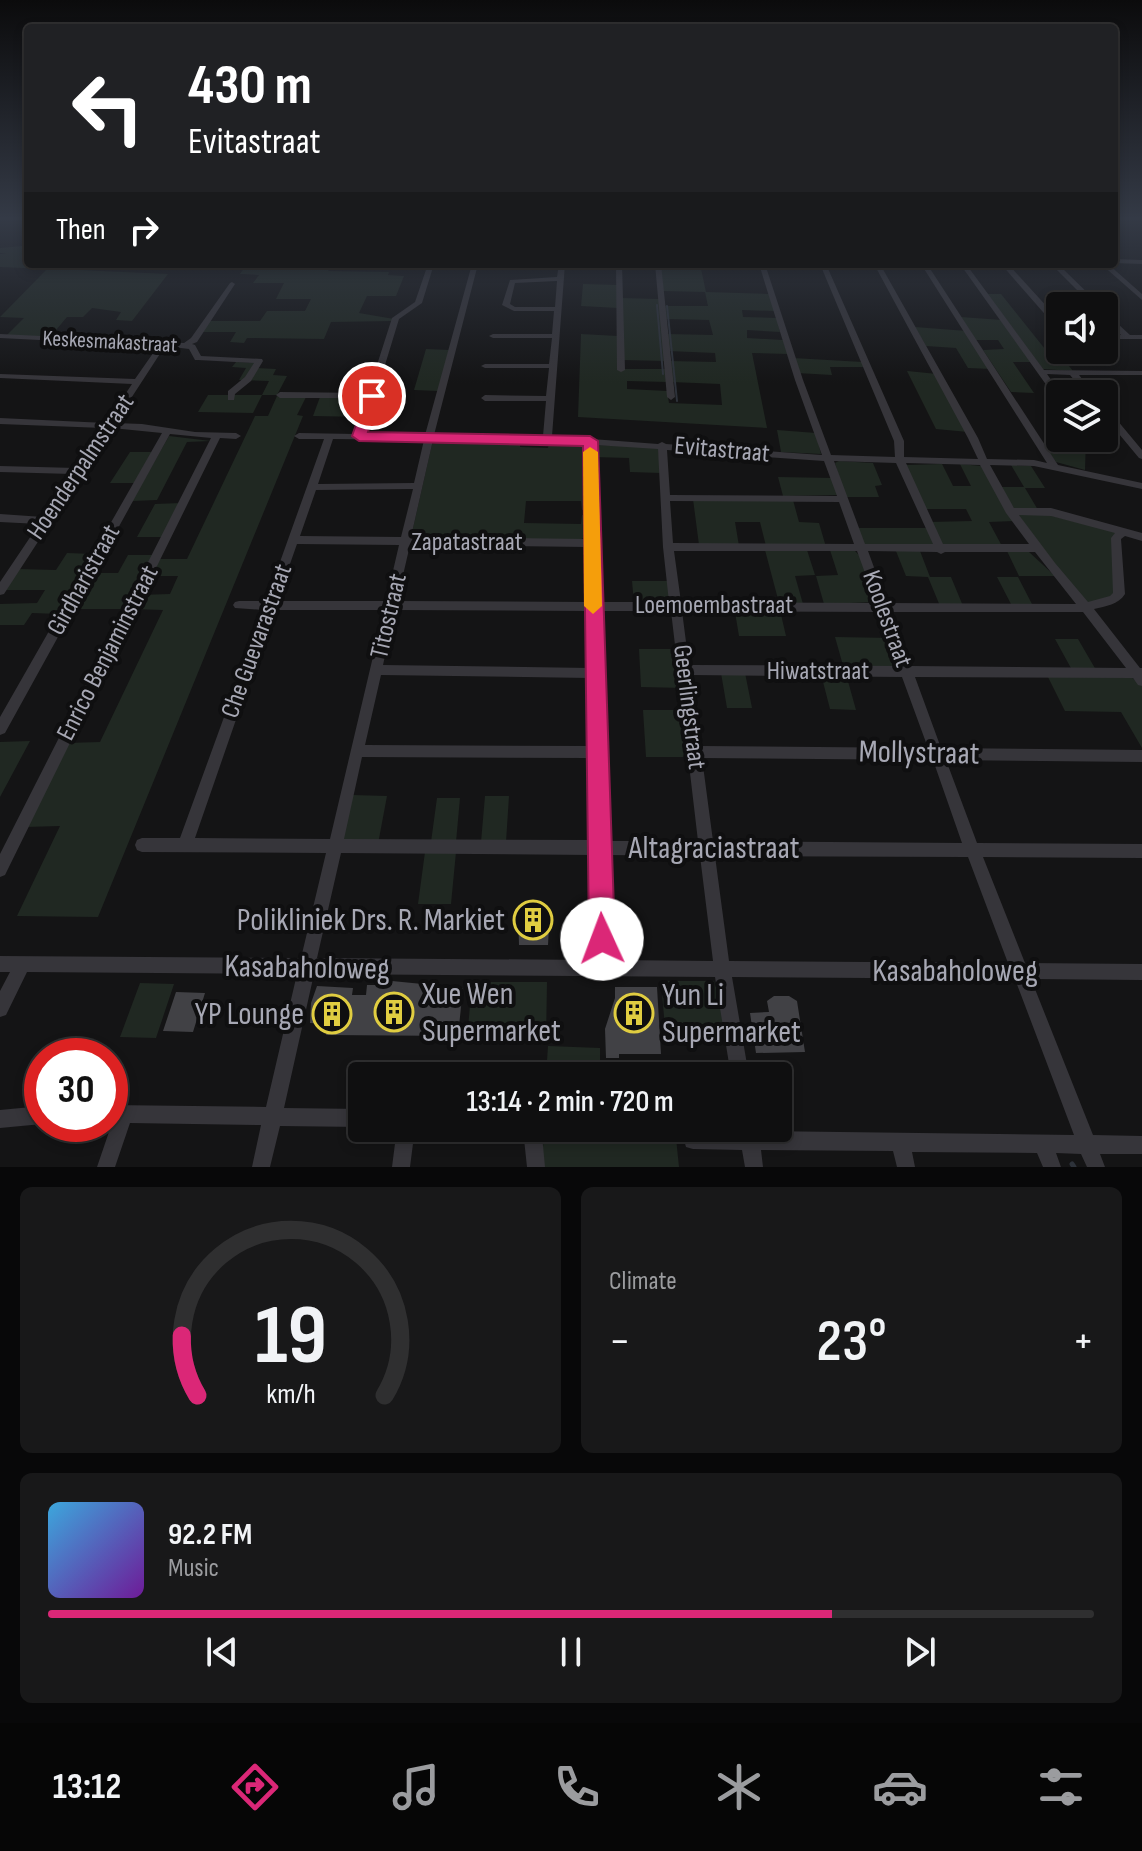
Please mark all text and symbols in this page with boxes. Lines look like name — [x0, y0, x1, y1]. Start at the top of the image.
text: 430 m — [188, 53, 312, 120]
icon: left — [56, 56, 160, 160]
text: Evitastraat — [188, 121, 320, 164]
icon: right — [122, 208, 166, 252]
text: Then — [56, 212, 106, 248]
map controls — [1046, 292, 1118, 452]
button: sound — [1046, 292, 1118, 364]
street label: Keskesmakastraat — [42, 325, 178, 359]
pin — [338, 362, 406, 430]
icon: arrive — [350, 374, 394, 418]
button: layers — [1046, 380, 1118, 452]
street label: Hoenderpalmstraat — [21, 388, 141, 546]
street label: Evitastraat — [673, 430, 771, 470]
street label: Girdharistraat — [41, 519, 127, 641]
street label: Zapatastraat — [411, 527, 523, 558]
street label: Enrico Benjaminstraat — [51, 560, 165, 746]
street label: Che Guevarastraat — [215, 560, 299, 722]
street label: Koolestraat — [855, 567, 919, 672]
street label: Titostraat — [364, 570, 414, 661]
street label: Loemoembastraat — [635, 590, 793, 621]
street label: Geerlingstraat — [666, 643, 712, 771]
street label: Hiwatstraat — [767, 656, 869, 687]
street label: Mollystraat — [858, 732, 980, 774]
street label: Altagraciastraat — [627, 829, 800, 868]
position arrow — [560, 897, 644, 981]
building icon: Polikliniek Drs. R. Markiet — [512, 899, 554, 941]
place label: Polikliniek Drs. R. Markiet — [237, 901, 505, 940]
street label: Kasabaholoweg — [224, 947, 390, 989]
street label: Kasabaholoweg — [872, 952, 1038, 991]
place label: Xue Wen Supermarket — [421, 975, 561, 1051]
place label: Yun Li Supermarket — [662, 976, 801, 1052]
building icon: Xue Wen Supermarket — [373, 991, 415, 1033]
building icon: Yun Li Supermarket — [613, 992, 655, 1034]
building icon: YP Lounge — [311, 993, 353, 1035]
place label: YP Lounge — [195, 995, 304, 1034]
speed limit sign: 30 — [24, 1038, 128, 1142]
text: 13:14 · 2 min · 720 m — [466, 1084, 674, 1120]
text: Climate — [609, 1266, 677, 1297]
text: 19 — [254, 1287, 327, 1387]
text: 23° — [816, 1306, 887, 1378]
text: − — [609, 1315, 631, 1368]
text: + — [1072, 1315, 1094, 1368]
text: km/h — [266, 1377, 315, 1412]
text: 92.2 FM — [168, 1517, 252, 1553]
text: Music — [168, 1553, 219, 1584]
icon: previous — [200, 1630, 244, 1674]
icon: pause — [549, 1630, 593, 1674]
icon: next — [898, 1630, 942, 1674]
icon: directions — [227, 1759, 283, 1815]
icon: music — [388, 1759, 444, 1815]
icon: phone — [549, 1759, 605, 1815]
icon: climate — [711, 1759, 767, 1815]
icon: car — [872, 1759, 928, 1815]
icon: filters — [1033, 1759, 1089, 1815]
text: 13:12 — [53, 1766, 121, 1809]

